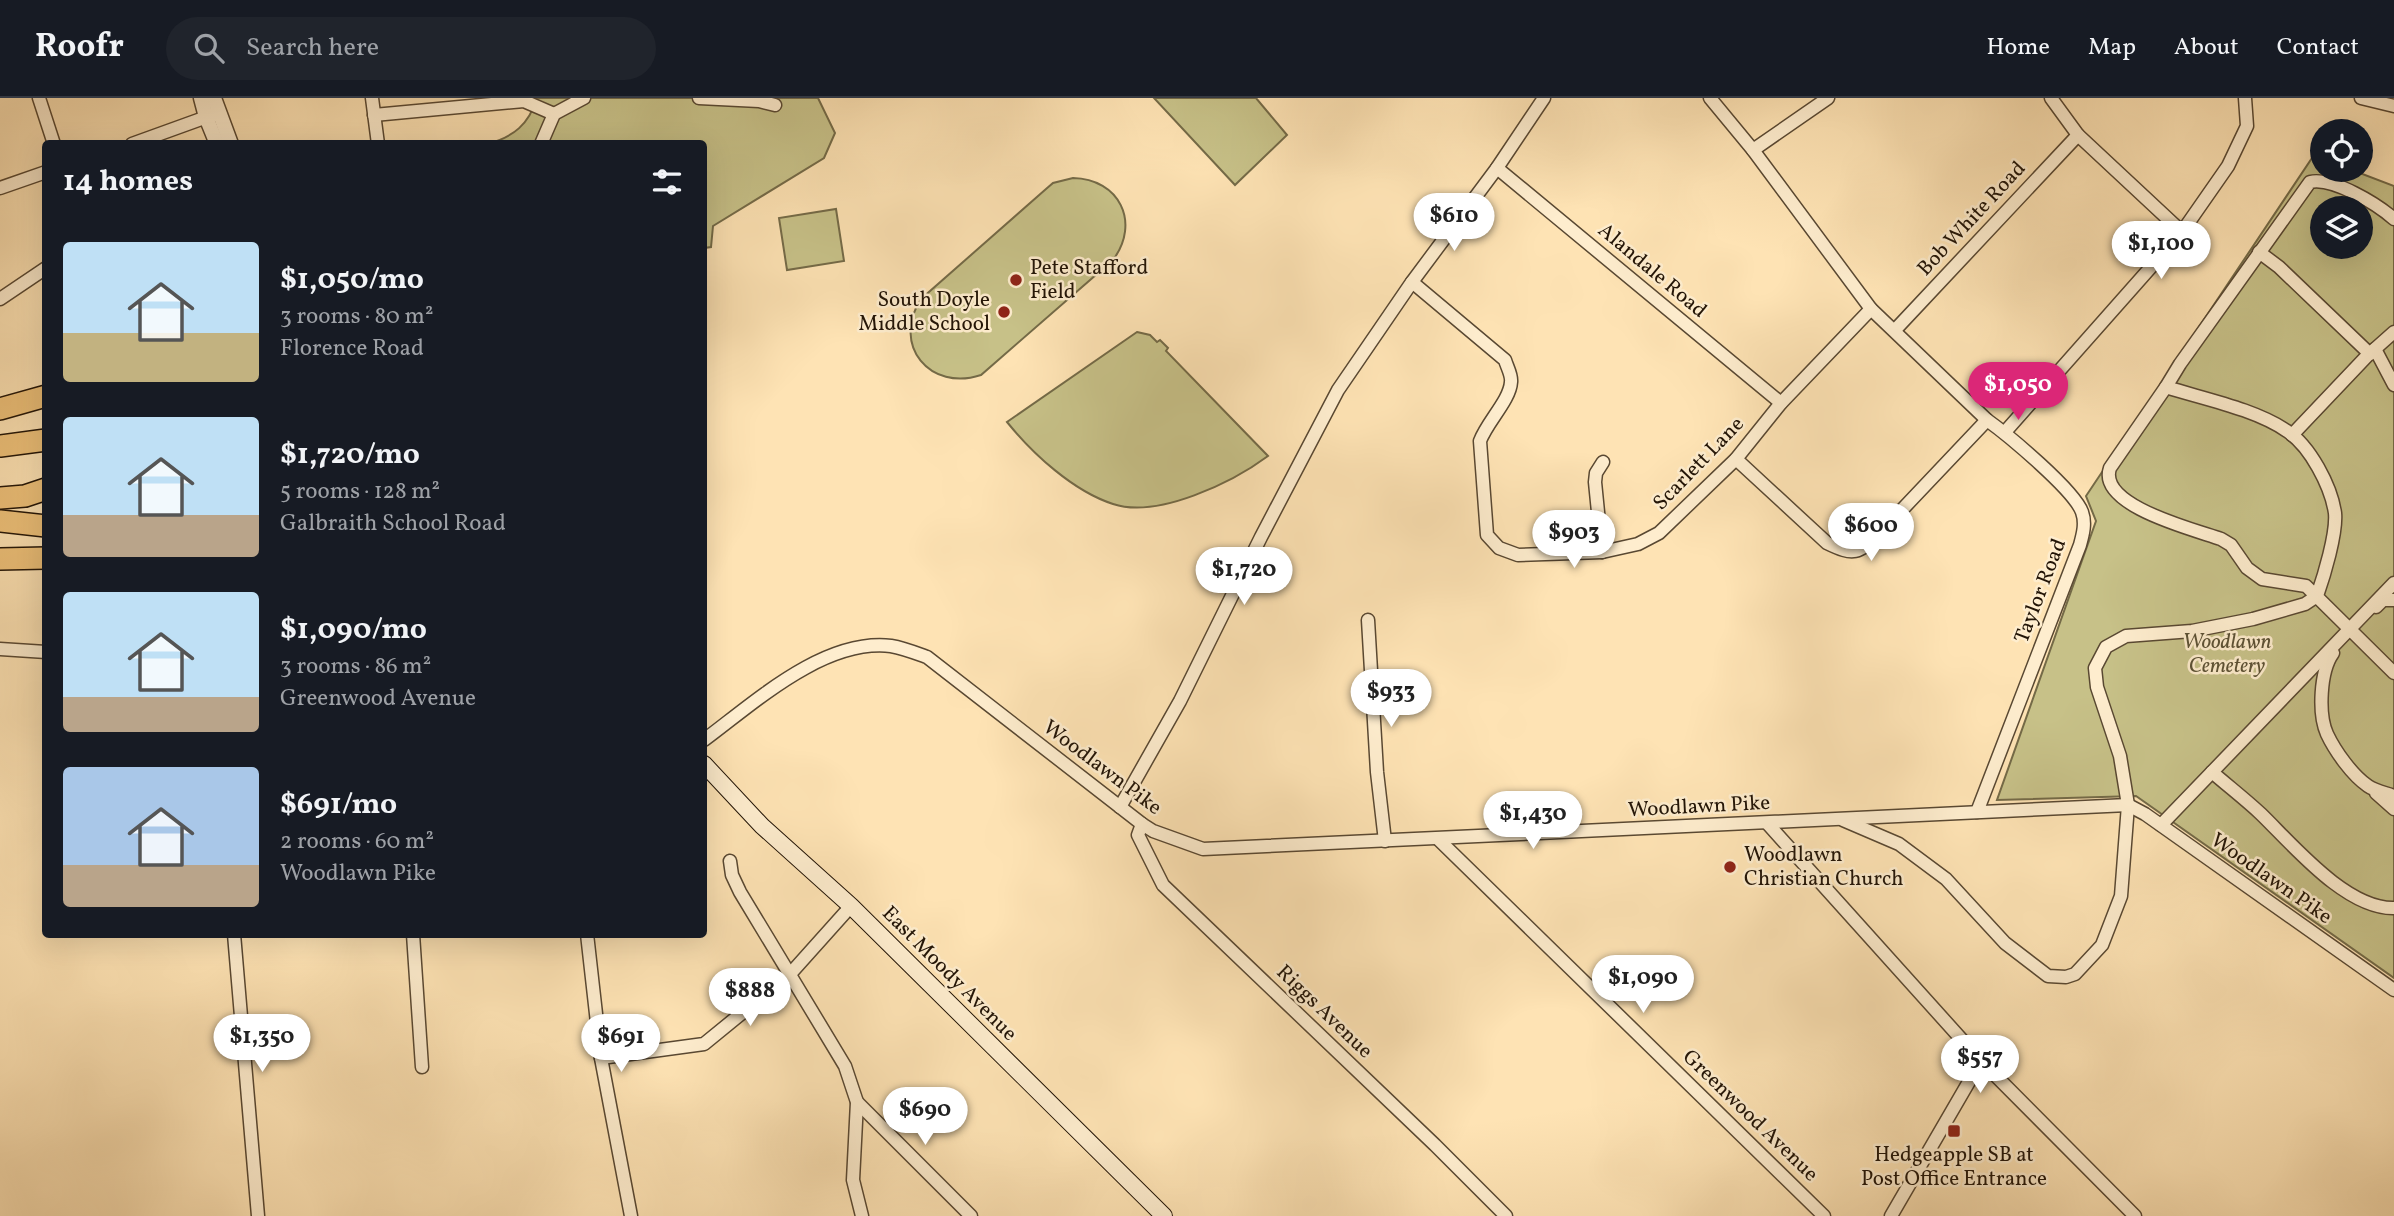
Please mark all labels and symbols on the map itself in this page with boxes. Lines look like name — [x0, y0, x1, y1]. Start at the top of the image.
street label: Bob White Road — [1911, 155, 2033, 283]
pin: $610 — [1413, 194, 1495, 253]
street label: Alandale Road — [1591, 217, 1713, 325]
pin: $1,100 — [2104, 222, 2218, 281]
place label: Pete Stafford Field — [1030, 254, 1148, 307]
marker: Pete Stafford Field — [1008, 272, 1024, 288]
place label: South Doyle Middle School — [859, 286, 990, 339]
marker: South Doyle Middle School — [996, 304, 1012, 320]
pin: $1,050 — [1961, 362, 2075, 422]
street label: Scarlett Lane — [1647, 411, 1751, 517]
pin: $600 — [1830, 504, 1912, 563]
pin: $903 — [1533, 510, 1615, 570]
street label: Taylor Road — [2008, 534, 2074, 648]
pin: $1,720 — [1187, 547, 1301, 607]
park label: Woodlawn Cemetery — [2183, 628, 2271, 681]
pin: $933 — [1350, 670, 1432, 729]
street label: Woodlawn Pike — [1036, 714, 1168, 822]
street label: Woodlawn Pike — [1627, 789, 1771, 825]
pin: $1,430 — [1476, 792, 1590, 851]
street label: Woodlawn Pike — [2204, 826, 2338, 932]
place label: Woodlawn Christian Church — [1744, 841, 1903, 894]
marker: Woodlawn Christian Church — [1722, 859, 1738, 875]
street label: East Moody Avenue — [875, 900, 1023, 1048]
pin: $1,090 — [1586, 956, 1700, 1015]
street label: Riggs Avenue — [1269, 958, 1379, 1066]
pin: $888 — [709, 968, 791, 1028]
pin: $1,350 — [205, 1014, 319, 1074]
pin: $691 — [580, 1014, 662, 1074]
pin: $557 — [1939, 1035, 2021, 1095]
street label: Greenwood Avenue — [1676, 1043, 1824, 1189]
pin: $690 — [884, 1088, 966, 1147]
marker: Hedgeapple SB at Post Office Entrance — [1946, 1123, 1962, 1139]
place label: Hedgeapple SB at Post Office Entrance — [1861, 1141, 2047, 1194]

